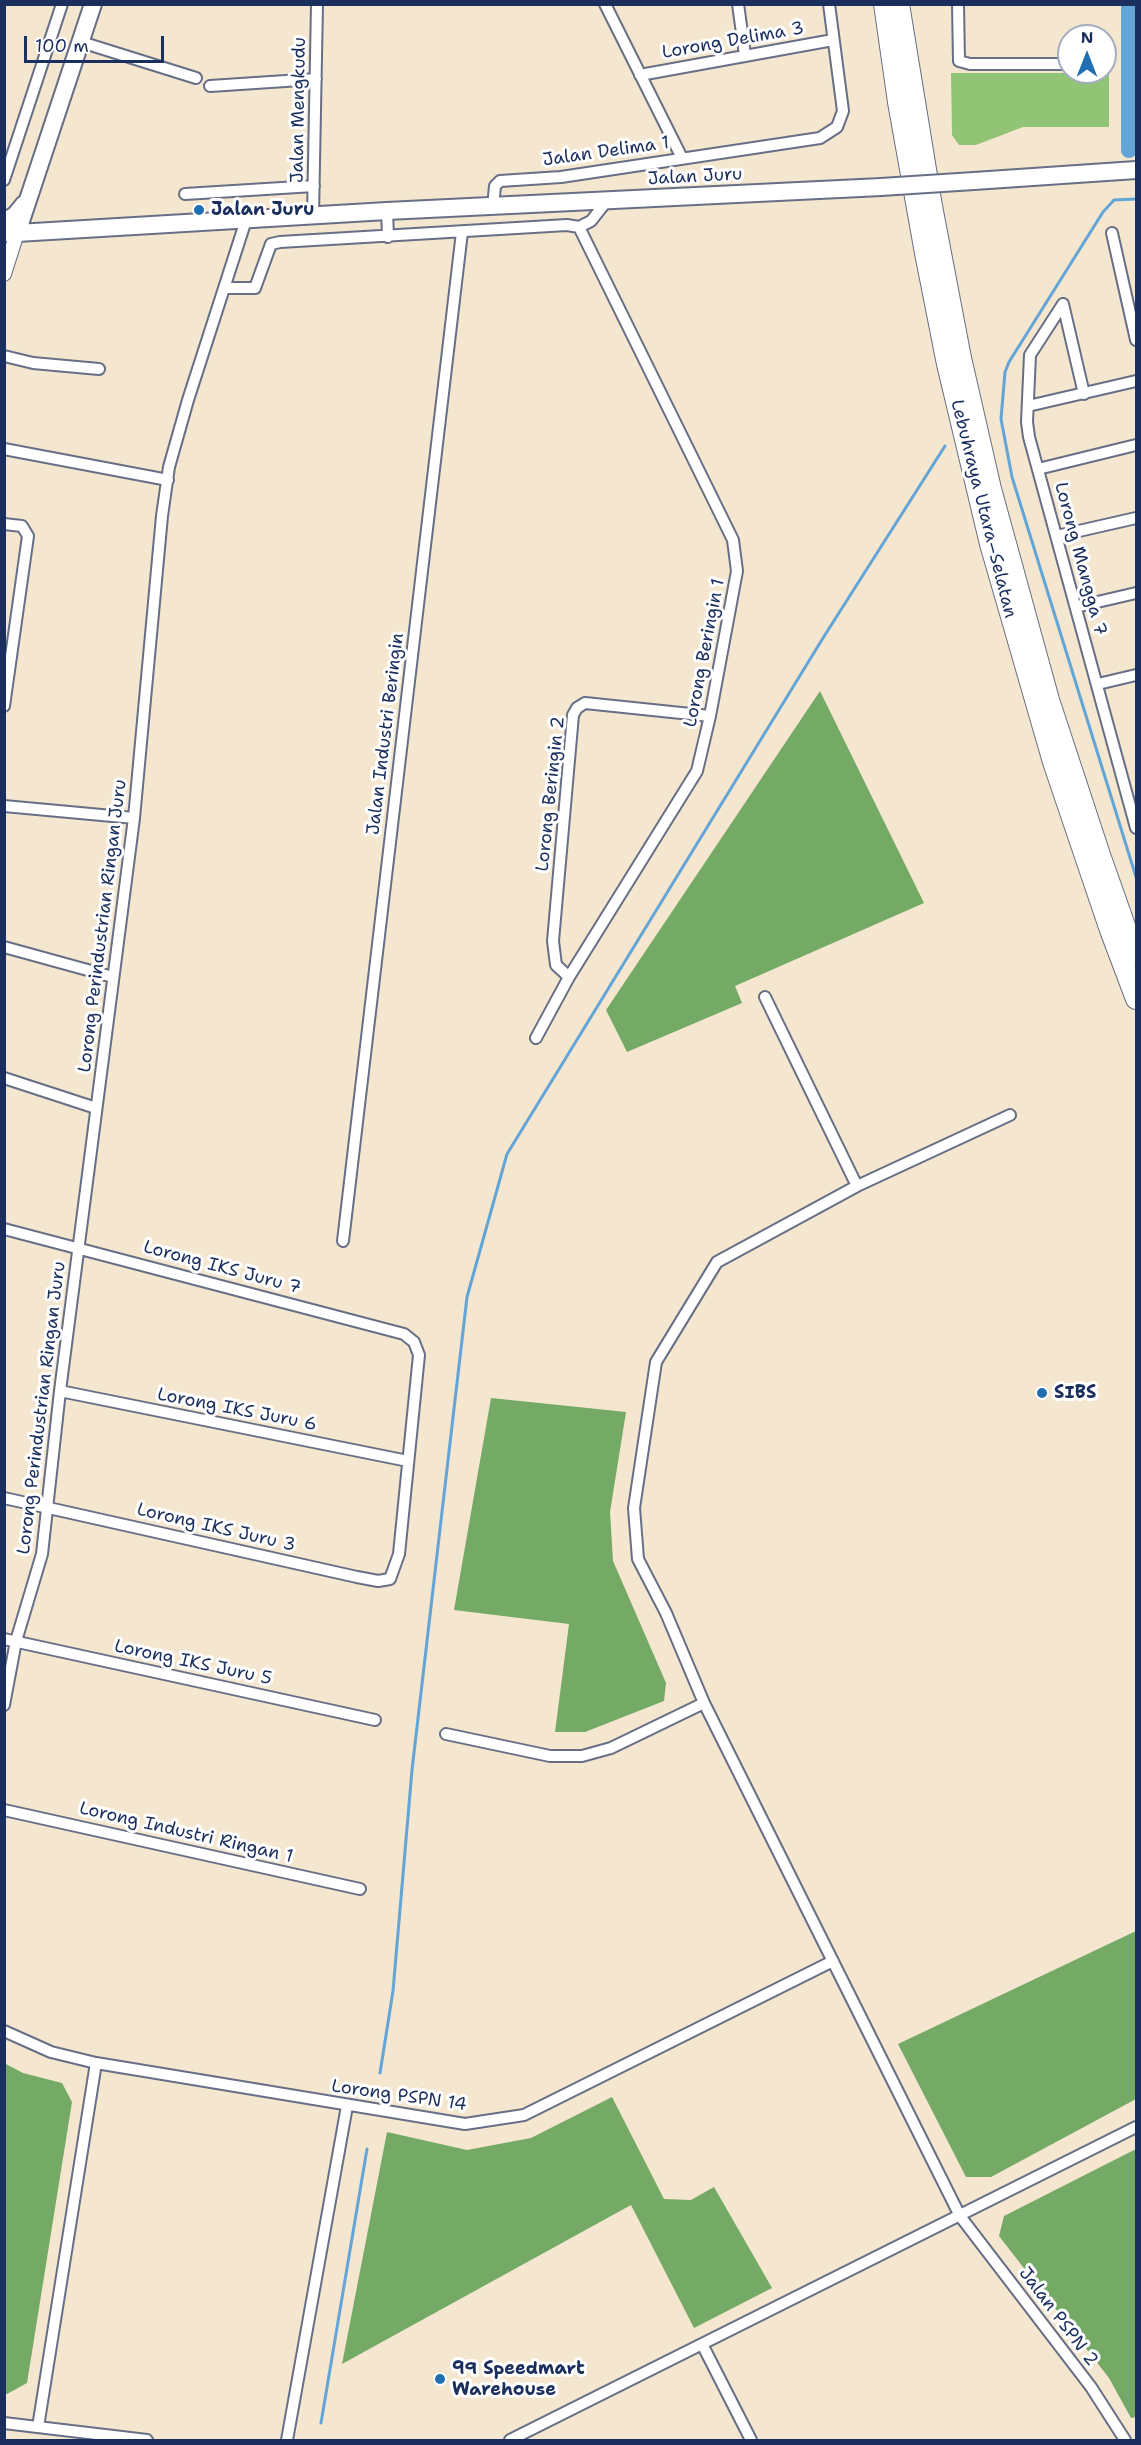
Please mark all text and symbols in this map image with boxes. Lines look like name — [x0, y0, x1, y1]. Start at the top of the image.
street label: Lorong Delima 3 — [660, 18, 806, 64]
scale bar — [27, 24, 166, 62]
north arrow — [1057, 24, 1117, 84]
text: N — [1081, 27, 1093, 48]
text: 100 m — [35, 34, 89, 58]
street label: Jalan Mengkudu — [287, 37, 311, 183]
street label: Jalan Delima 1 — [541, 132, 671, 172]
street label: Jalan Juru — [647, 164, 743, 190]
place label: Jalan Juru — [211, 199, 315, 221]
marker: Jalan Juru — [192, 203, 206, 217]
street label: Lebuhraya Utara–Selatan — [945, 398, 1021, 620]
street label: Lorong Mangga 7 — [1049, 480, 1111, 638]
street label: Lorong Beringin 1 — [680, 577, 730, 729]
street label: Jalan Industri Beringin — [363, 632, 409, 836]
street label: Lorong Beringin 2 — [532, 715, 570, 873]
street label: Lorong Perindustrian Ringan Juru — [74, 778, 132, 1074]
street label: Lorong IKS Juru 7 — [141, 1237, 303, 1299]
street label: Lorong Perindustrian Ringan Juru — [13, 1260, 71, 1556]
place label: SIBS — [1054, 1382, 1096, 1404]
street label: Lorong IKS Juru 6 — [155, 1384, 319, 1436]
marker: SIBS — [1035, 1386, 1049, 1400]
street label: Lorong IKS Juru 3 — [135, 1499, 297, 1557]
street label: Lorong IKS Juru 5 — [112, 1636, 274, 1690]
street label: Lorong Industri Ringan 1 — [77, 1798, 295, 1868]
street label: Lorong PSPN 14 — [330, 2076, 468, 2116]
street label: Jalan PSPN 2 — [1014, 2263, 1102, 2371]
place label: 99 Speedmart Warehouse — [452, 2358, 585, 2400]
marker: 99 Speedmart Warehouse — [433, 2372, 447, 2386]

